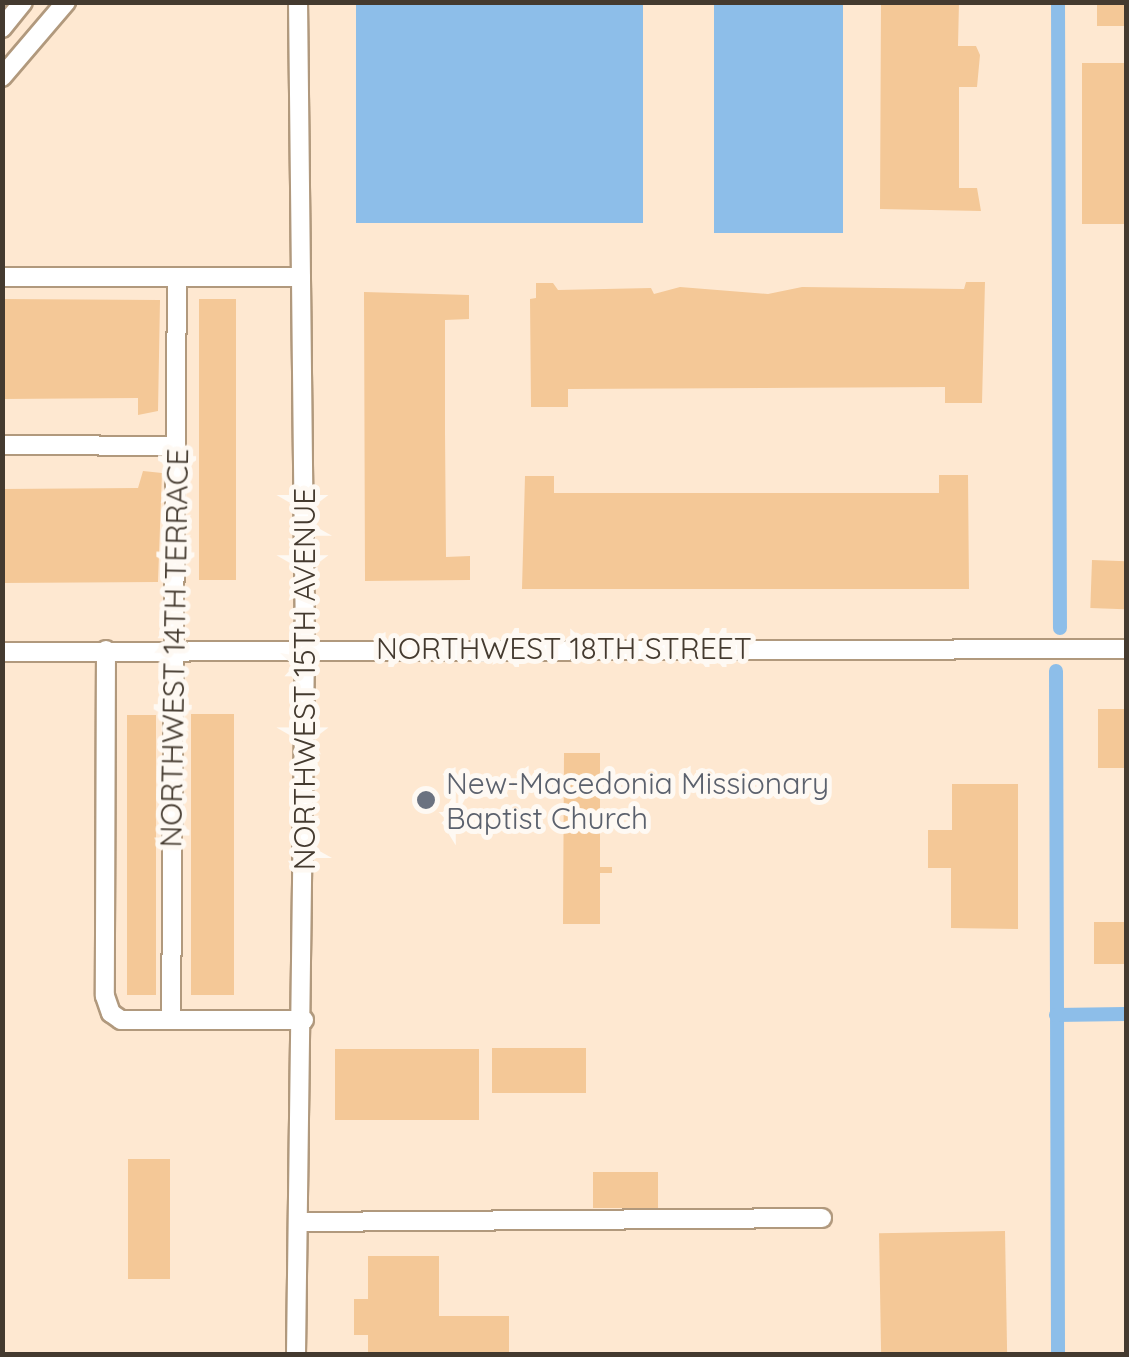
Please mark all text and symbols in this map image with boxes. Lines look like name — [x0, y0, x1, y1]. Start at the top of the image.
street label: NORTHWEST 14TH TERRACE — [153, 448, 195, 848]
street label: NORTHWEST 15TH AVENUE — [286, 488, 322, 870]
street label: NORTHWEST 18TH STREET — [376, 630, 752, 666]
place label: New-Macedonia Missionary Baptist Church — [446, 765, 829, 836]
marker: New-Macedonia Missionary Baptist Church — [415, 789, 437, 811]

